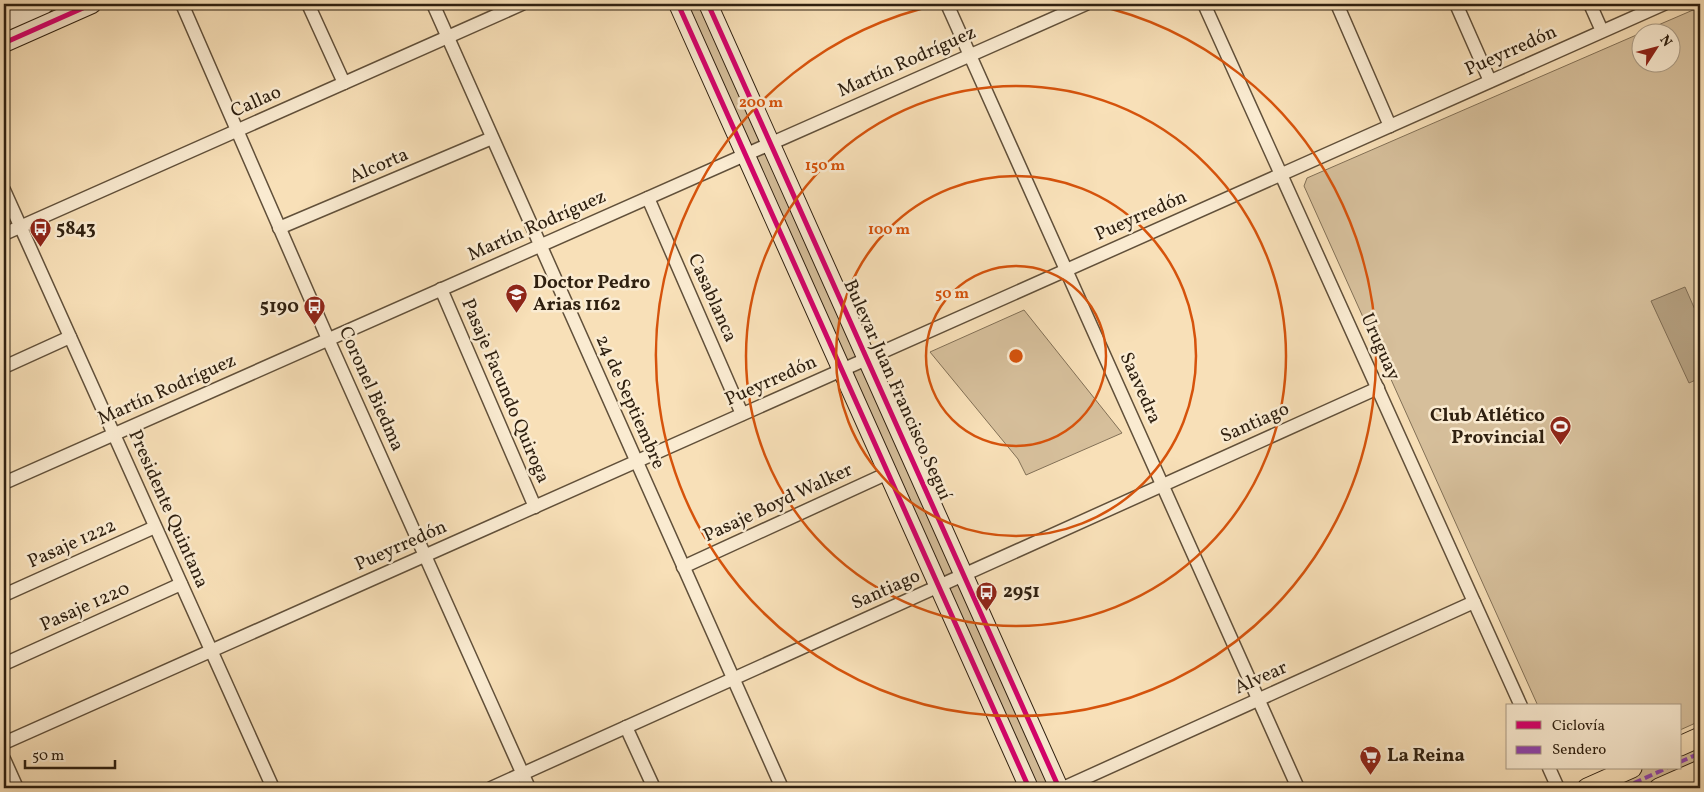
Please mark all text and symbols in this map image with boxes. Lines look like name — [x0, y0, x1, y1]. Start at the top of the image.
street label: Pueyrredón — [1461, 19, 1561, 83]
street label: Martín Rodríguez — [834, 20, 980, 104]
north arrow — [1632, 22, 1682, 72]
text: N — [1655, 32, 1676, 51]
street label: Callao — [227, 79, 285, 125]
text: 200 m — [739, 93, 783, 114]
street label: Alcorta — [345, 142, 413, 190]
text: 150 m — [805, 156, 845, 177]
street label: Martín Rodríguez — [464, 184, 610, 268]
street label: Pueyrredón — [1091, 184, 1191, 248]
place label: 5843 — [56, 216, 96, 242]
bus stop icon: 5843 — [28, 217, 52, 248]
text: 100 m — [868, 220, 911, 241]
street label: Casablanca — [681, 250, 743, 346]
place label: Doctor Pedro Arias 1162 — [533, 270, 650, 318]
street label: Bulevar Juan Francisco Seguí — [836, 275, 958, 505]
school or university icon: Doctor Pedro Arias 1162 — [505, 282, 529, 313]
text: 50 m — [935, 284, 969, 305]
place label: 5190 — [260, 294, 299, 320]
bus stop icon: 5190 — [303, 295, 327, 326]
street label: Pasaje Facundo Quiroga — [454, 295, 556, 487]
street label: Uruguay — [1354, 309, 1406, 385]
street label: Coronel Biedma — [332, 323, 410, 455]
street label: 24 de Septiembre — [589, 331, 671, 473]
centre of rings — [1007, 347, 1025, 365]
street label: Martín Rodríguez — [94, 348, 240, 432]
street label: Saavedra — [1113, 348, 1167, 428]
street label: Pueyrredón — [721, 349, 821, 413]
street label: Santiago — [1216, 396, 1294, 450]
place label: Club Atlético Provincial — [1430, 403, 1545, 451]
sports icon: Club Atlético Provincial — [1549, 415, 1573, 446]
street label: Presidente Quintana — [121, 426, 215, 592]
street label: Pasaje Boyd Walker — [699, 457, 857, 549]
street label: Pasaje 1222 — [24, 513, 120, 575]
street label: Pueyrredón — [351, 514, 451, 578]
street label: Santiago — [847, 563, 925, 617]
street label: Pasaje 1220 — [36, 576, 134, 638]
place label: 2951 — [1003, 579, 1040, 605]
bus stop icon: 2951 — [975, 580, 999, 611]
street label: Alvear — [1230, 655, 1292, 701]
legend — [1506, 704, 1682, 770]
text: Ciclovía — [1552, 716, 1605, 737]
scale bar — [25, 737, 115, 769]
text: Sendero — [1552, 740, 1606, 761]
place label: La Reina — [1387, 743, 1465, 769]
supermarket icon: La Reina — [1359, 744, 1383, 775]
text: 50 m — [32, 746, 64, 767]

